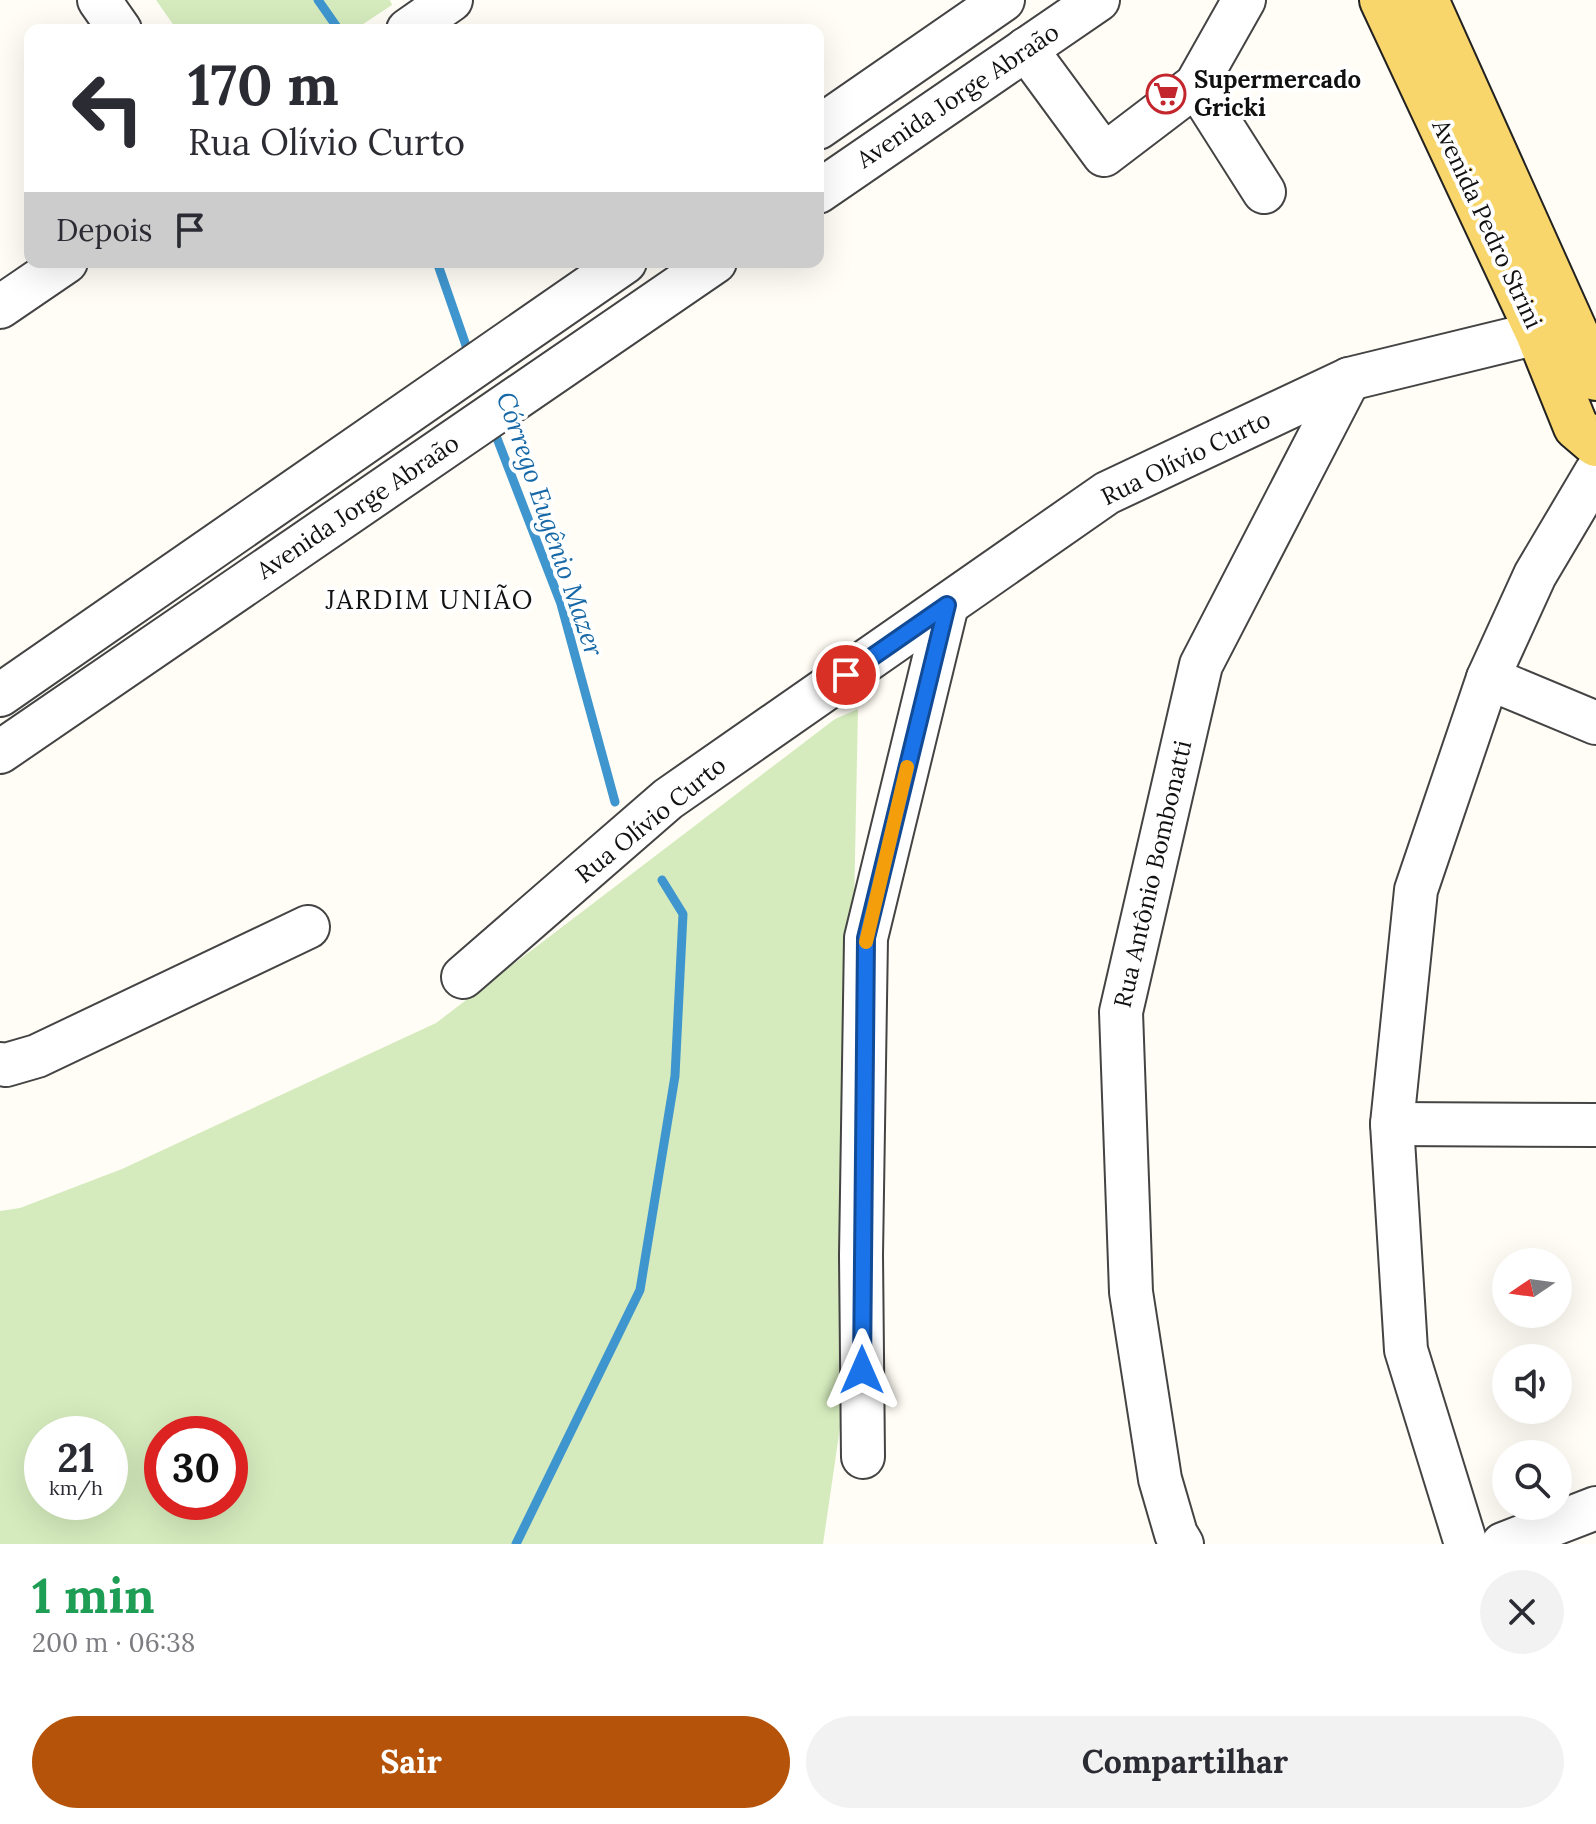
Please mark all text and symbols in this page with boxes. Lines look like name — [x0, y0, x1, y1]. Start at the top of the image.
street label: Avenida Jorge Abraão — [850, 16, 1065, 175]
text: 170 m — [188, 49, 339, 120]
icon: left — [56, 56, 160, 160]
place label: Supermercado Gricki — [1194, 64, 1361, 123]
supermarket icon: Supermercado Gricki — [1145, 73, 1187, 115]
street label: Avenida Pedro Strini — [1425, 113, 1550, 333]
text: Rua Olívio Curto — [188, 119, 465, 165]
icon: arrive — [168, 208, 212, 252]
text: Depois — [56, 211, 152, 249]
water label: Córrego Eugênio Mazer — [490, 387, 611, 661]
street label: Rua Olívio Curto — [1096, 403, 1276, 512]
street label: Avenida Jorge Abraão — [250, 427, 465, 586]
district label: JARDIM UNIÃO — [325, 583, 534, 616]
pin — [812, 641, 880, 709]
icon: arrive — [824, 653, 868, 697]
street label: Rua Antônio Bombonatti — [1107, 737, 1198, 1010]
street label: Rua Olívio Curto — [569, 749, 732, 890]
north arrow — [1492, 1248, 1572, 1328]
map controls — [1492, 1248, 1572, 1520]
position arrow — [820, 1328, 904, 1412]
button: sound — [1492, 1344, 1572, 1424]
speed limit sign: 30 — [144, 1416, 248, 1520]
text: 21 — [57, 1432, 95, 1483]
button: search — [1492, 1440, 1572, 1520]
text: km/h — [49, 1475, 103, 1500]
text: 1 min — [32, 1565, 155, 1626]
button: close — [1480, 1570, 1564, 1654]
text: 200 m · 06:38 — [32, 1626, 195, 1659]
button: Sair — [32, 1716, 790, 1808]
button: Compartilhar — [806, 1716, 1564, 1808]

